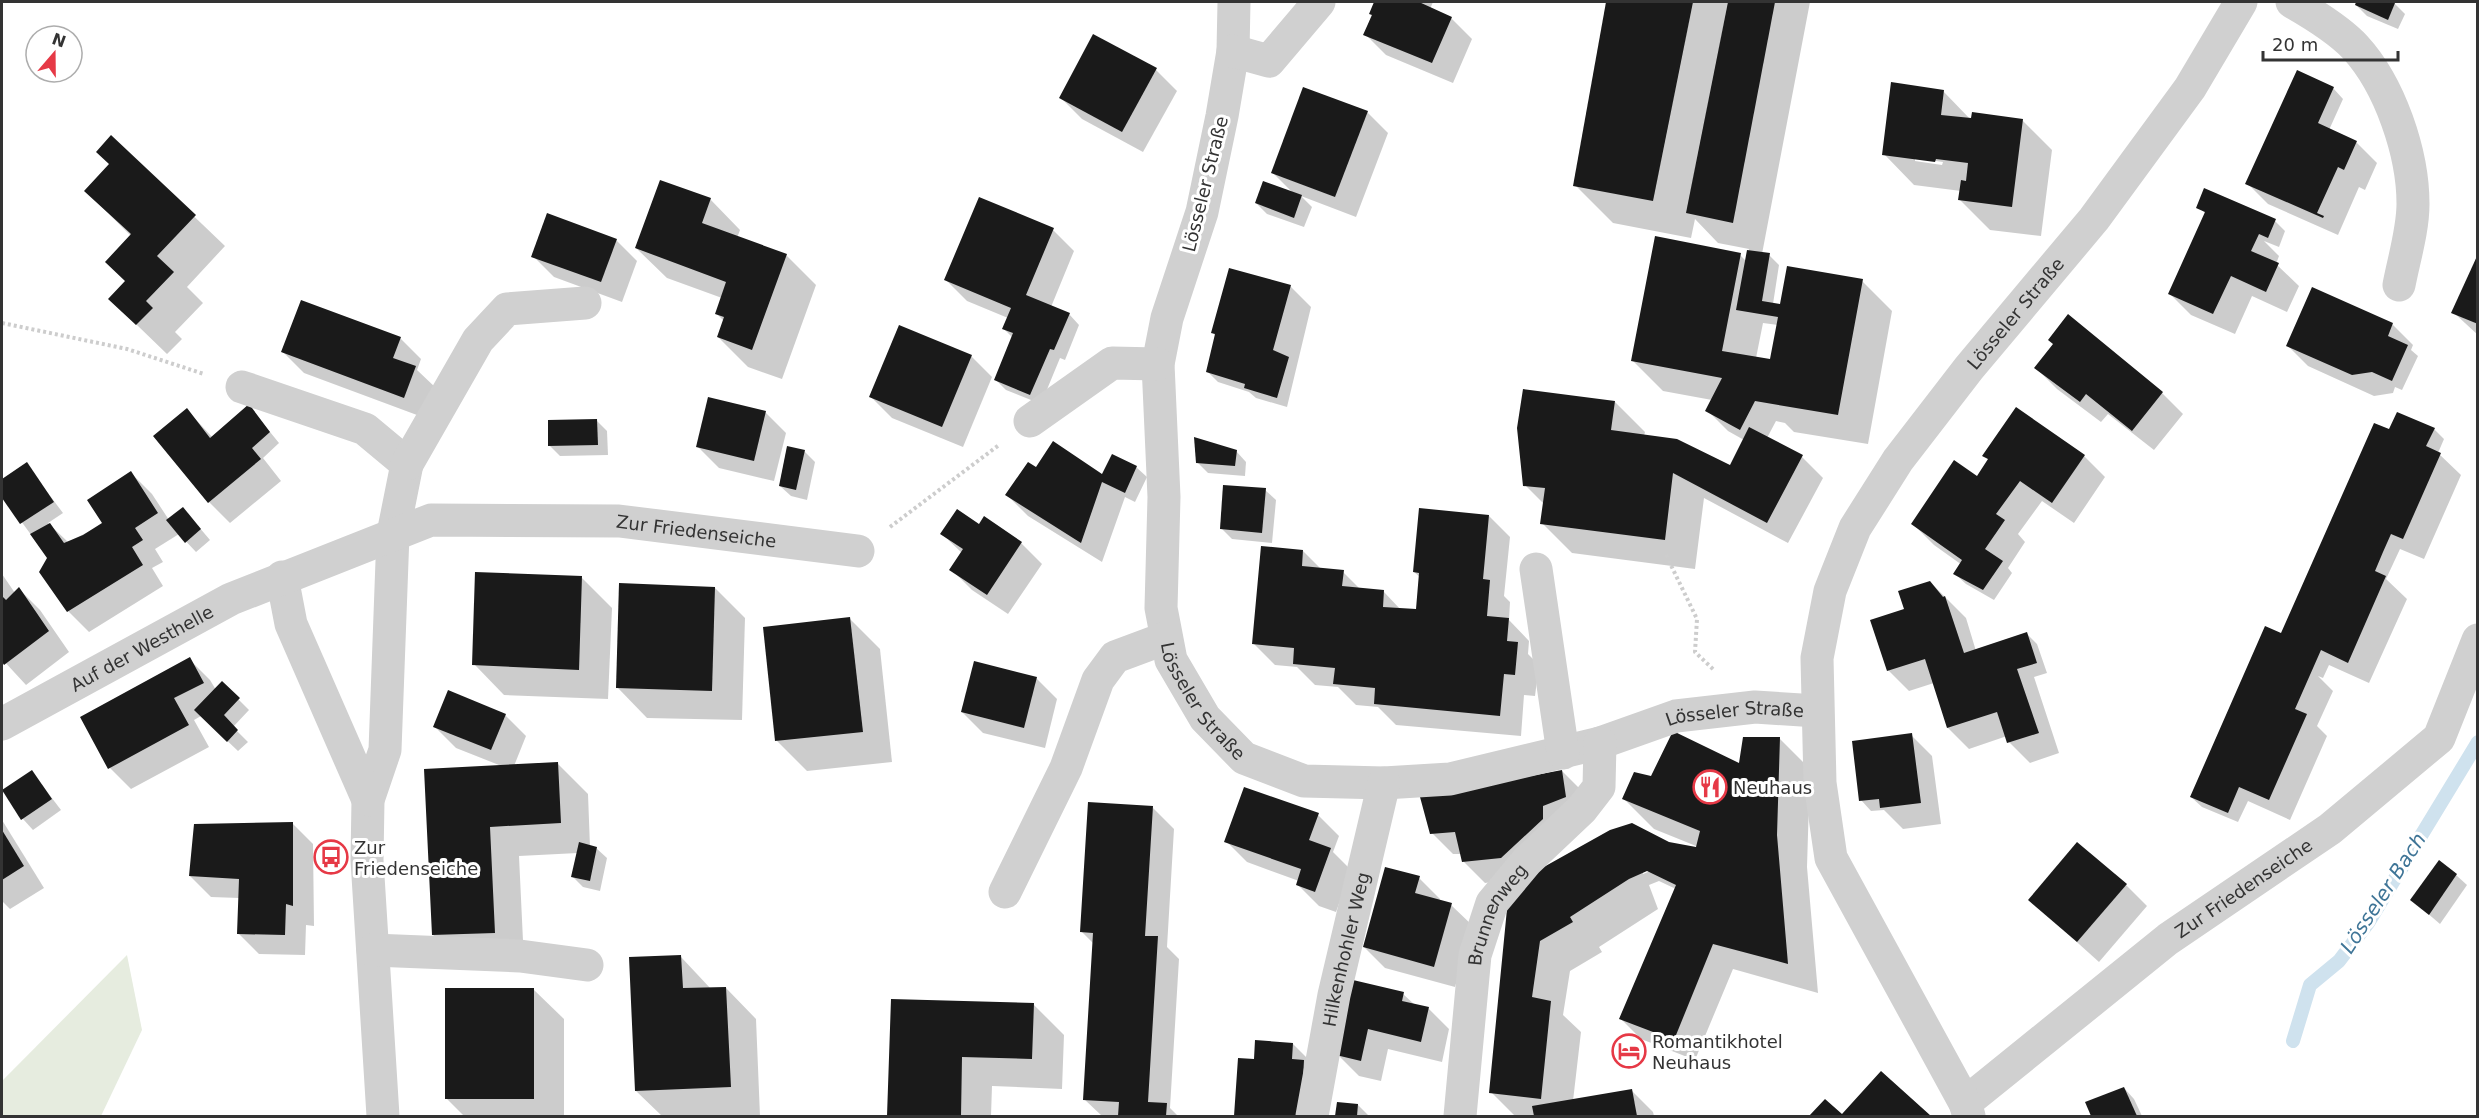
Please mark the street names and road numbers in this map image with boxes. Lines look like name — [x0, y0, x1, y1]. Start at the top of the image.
street label: Lösseler Straße — [1178, 114, 1232, 254]
street label: Lösseler Straße — [1962, 253, 2068, 373]
street label: Zur Friedenseiche — [615, 510, 778, 551]
street label: Auf der Westhelle — [67, 600, 217, 695]
street label: Lösseler Straße — [1157, 640, 1250, 764]
street label: Lösseler Straße — [1662, 696, 1805, 729]
street label: Zur Friedenseiche — [2171, 834, 2316, 942]
street label: Brunnenweg — [1464, 859, 1531, 967]
street label: Hilkenhohler Weg — [1318, 870, 1373, 1028]

